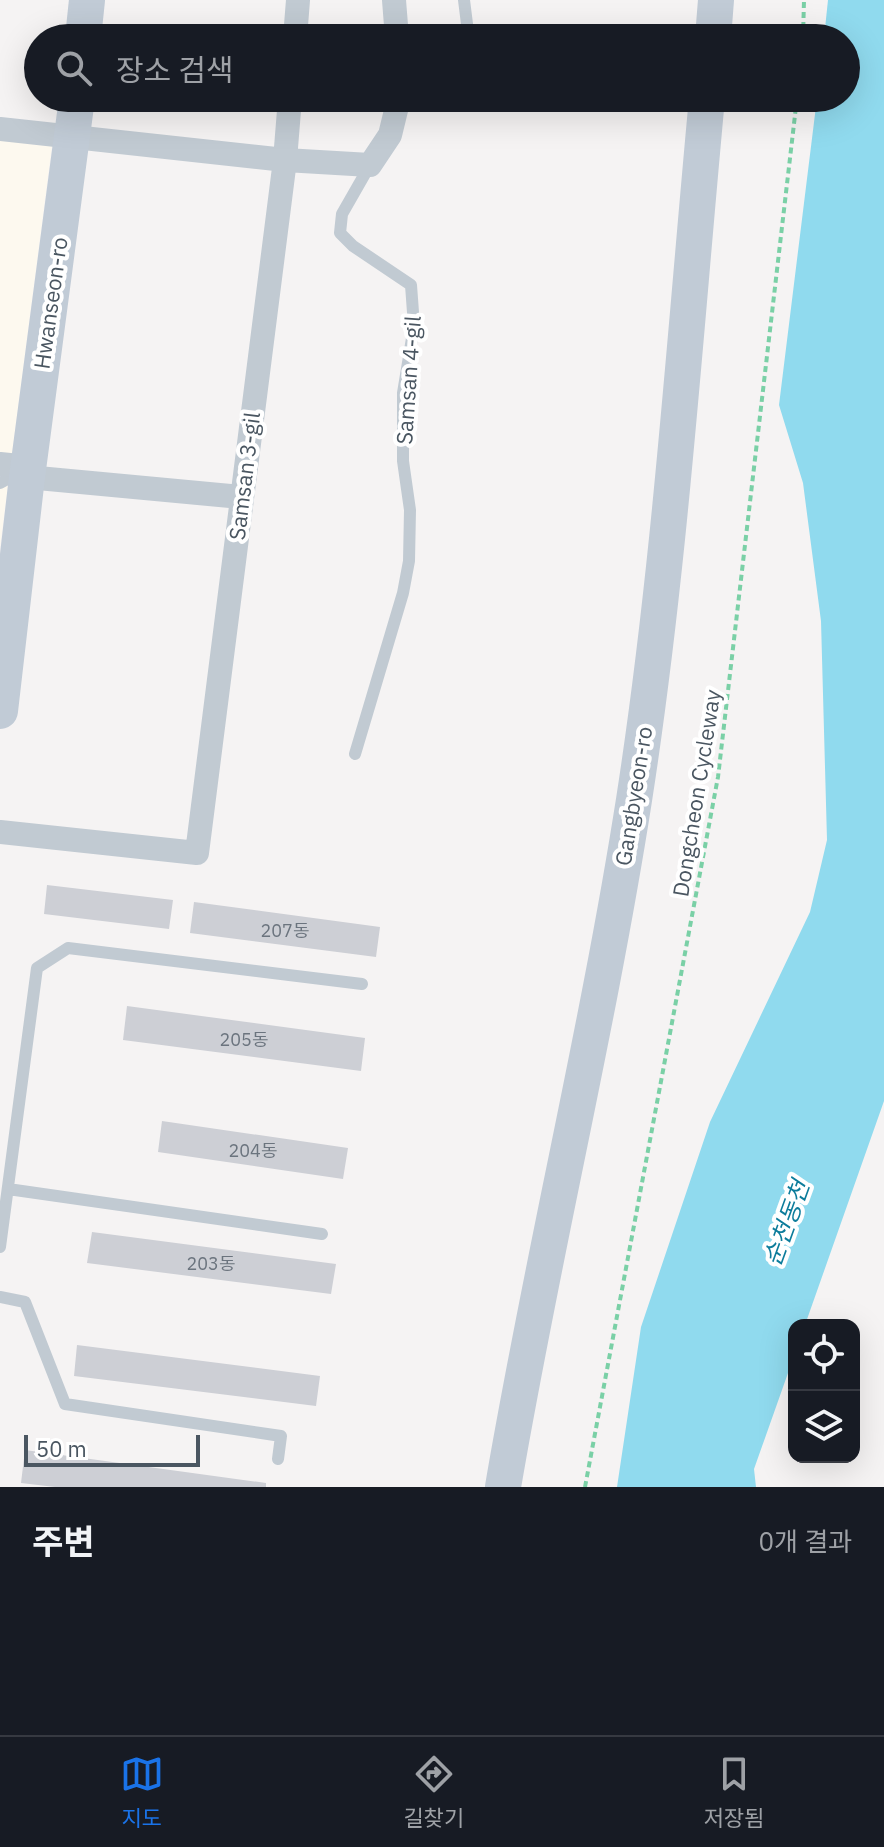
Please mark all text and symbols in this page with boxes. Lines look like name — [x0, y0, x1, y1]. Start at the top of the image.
search box — [24, 24, 860, 112]
icon: search — [52, 46, 96, 90]
text: 장소 검색 — [116, 50, 233, 89]
street label: Hwanseon-ro — [26, 235, 74, 371]
street label: Samsan 4-gil — [389, 315, 427, 445]
street label: Samsan 3-gil — [222, 410, 266, 542]
street label: Dongcheon Cycleway — [665, 687, 727, 899]
street label: Gangbyeon-ro — [608, 724, 658, 868]
house number: 207동 — [261, 919, 309, 942]
house number: 205동 — [220, 1028, 268, 1051]
house number: 204동 — [229, 1139, 277, 1162]
water label: 순천동천 — [756, 1173, 817, 1270]
house number: 203동 — [187, 1252, 235, 1275]
map controls — [788, 1319, 860, 1463]
button: locate — [788, 1319, 860, 1391]
button: layers — [788, 1391, 860, 1463]
scale bar — [24, 1431, 200, 1467]
text: 50 m — [36, 1434, 87, 1463]
text: 주변 — [32, 1519, 95, 1563]
text: 0개 결과 — [759, 1524, 852, 1558]
tab: 지도 — [120, 1752, 164, 1832]
tab: 길찾기 — [403, 1752, 464, 1832]
tab: 저장됨 — [703, 1752, 764, 1832]

